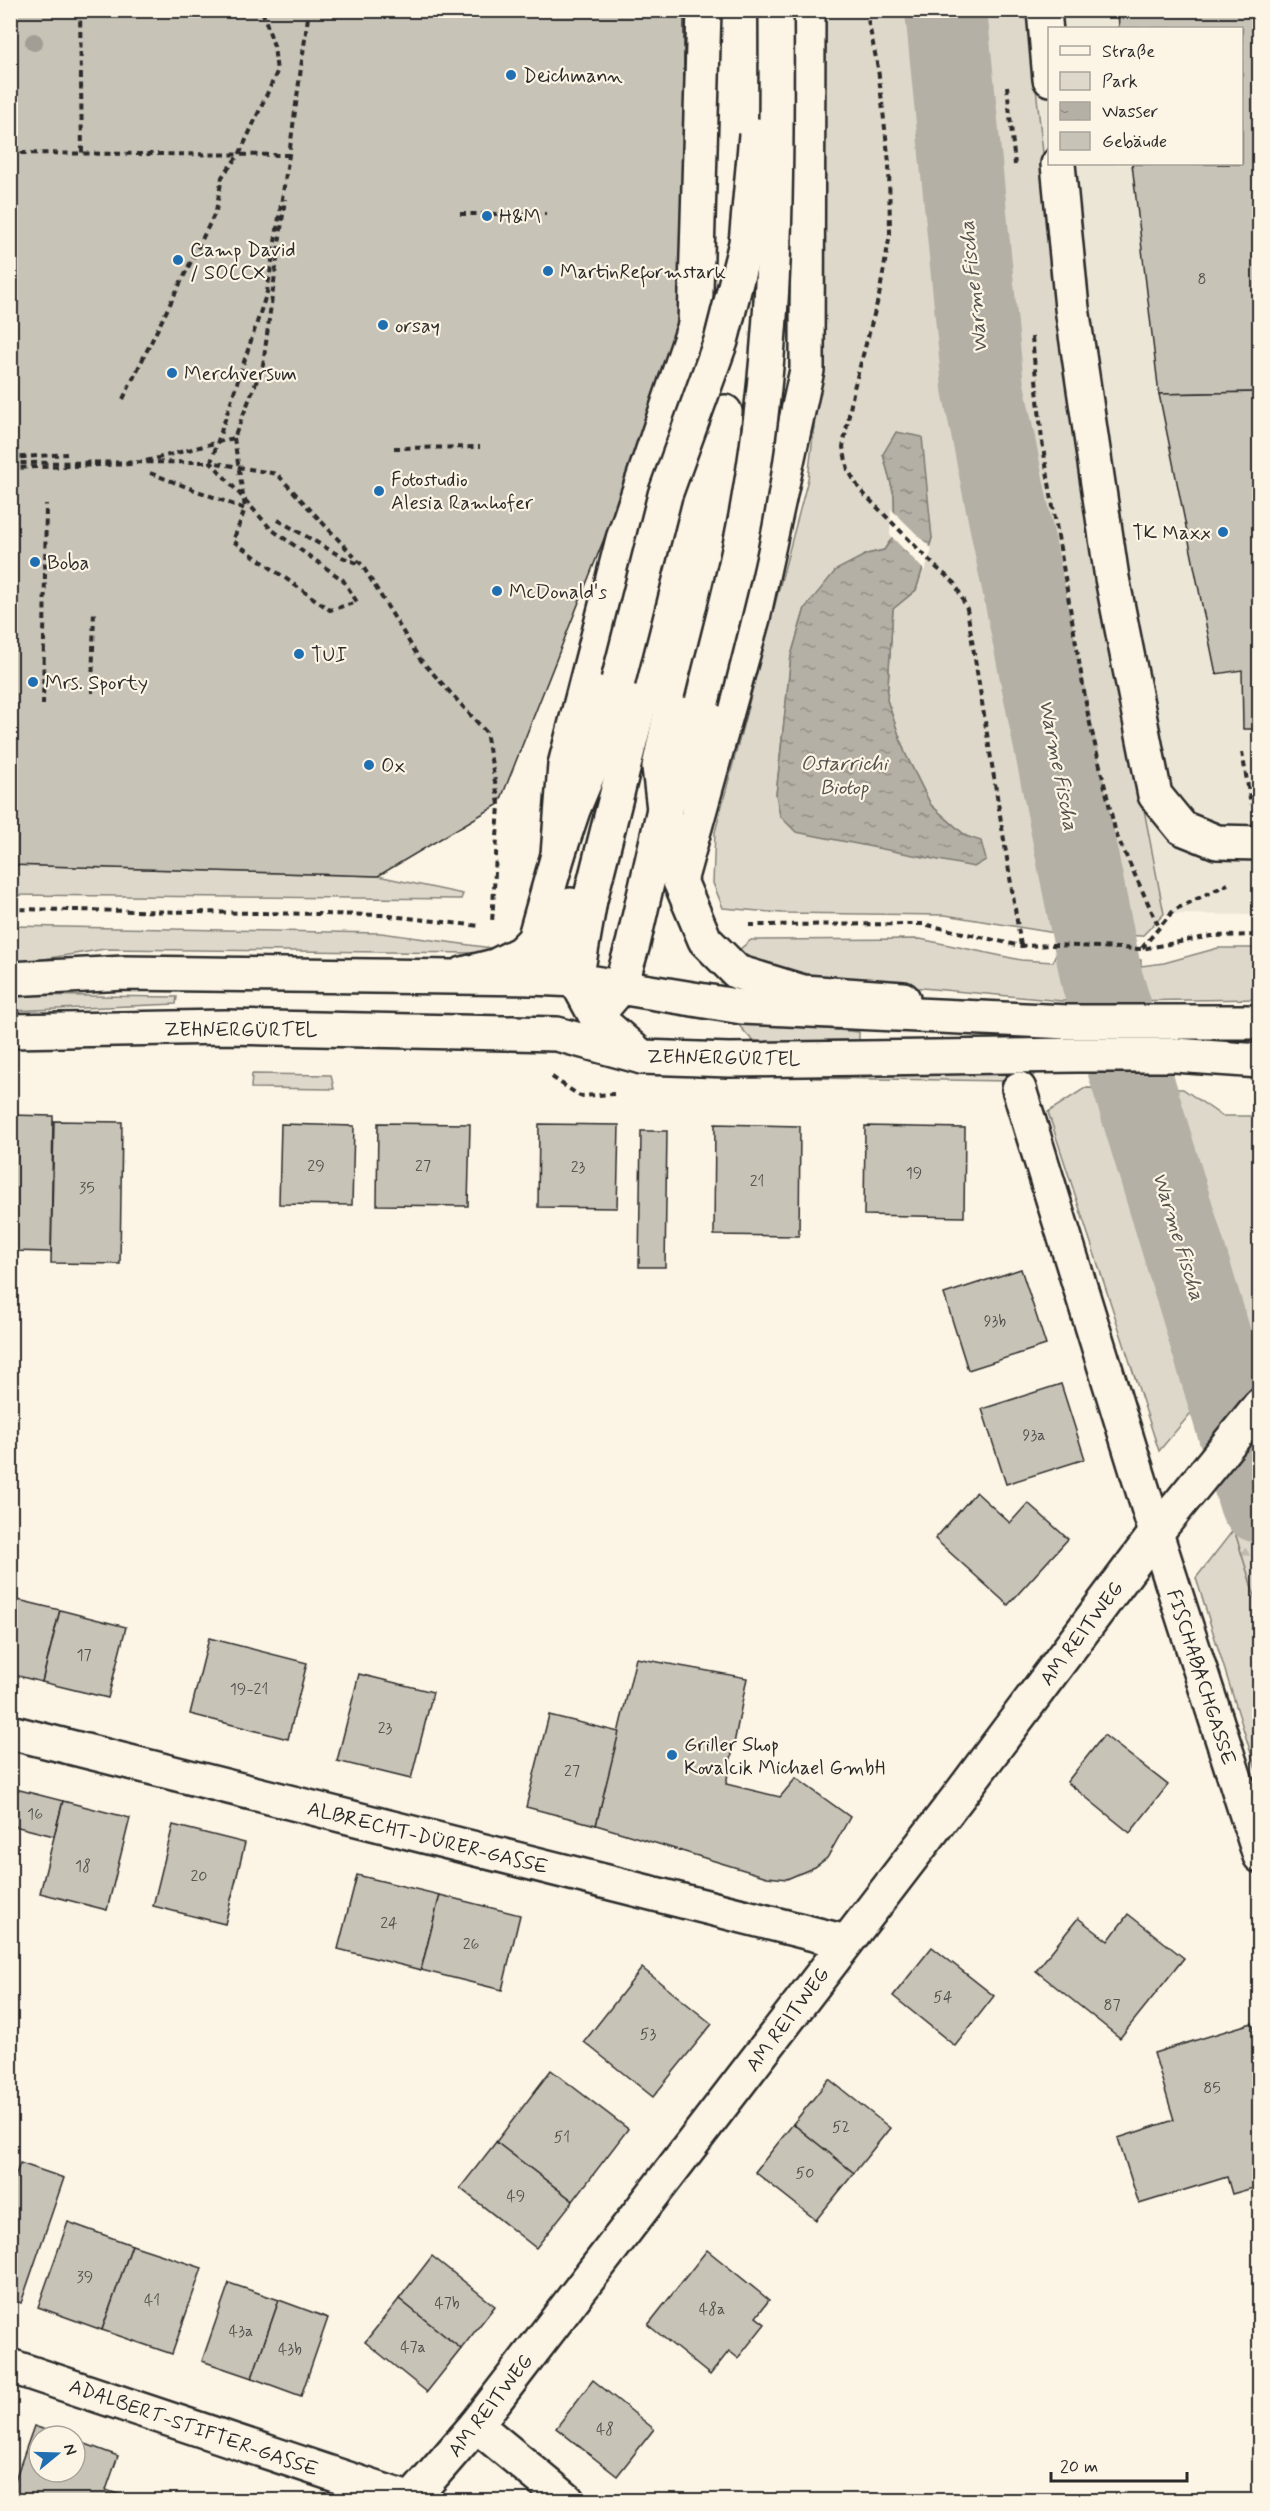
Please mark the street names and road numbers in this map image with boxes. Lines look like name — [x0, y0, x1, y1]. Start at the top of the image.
street label: ZEHNERGÜRTEL — [164, 1017, 318, 1044]
street label: ZEHNERGÜRTEL — [647, 1044, 801, 1073]
street label: AM REITWEG — [1034, 1576, 1130, 1692]
street label: FISCHABACHGASSE — [1159, 1586, 1242, 1769]
street label: ALBRECHT-DÜRER-GASSE — [305, 1795, 551, 1881]
street label: AM REITWEG — [740, 1962, 836, 2078]
street label: AM REITWEG — [442, 2349, 540, 2463]
street label: ADALBERT-STIFTER-GASSE — [66, 2373, 322, 2484]

